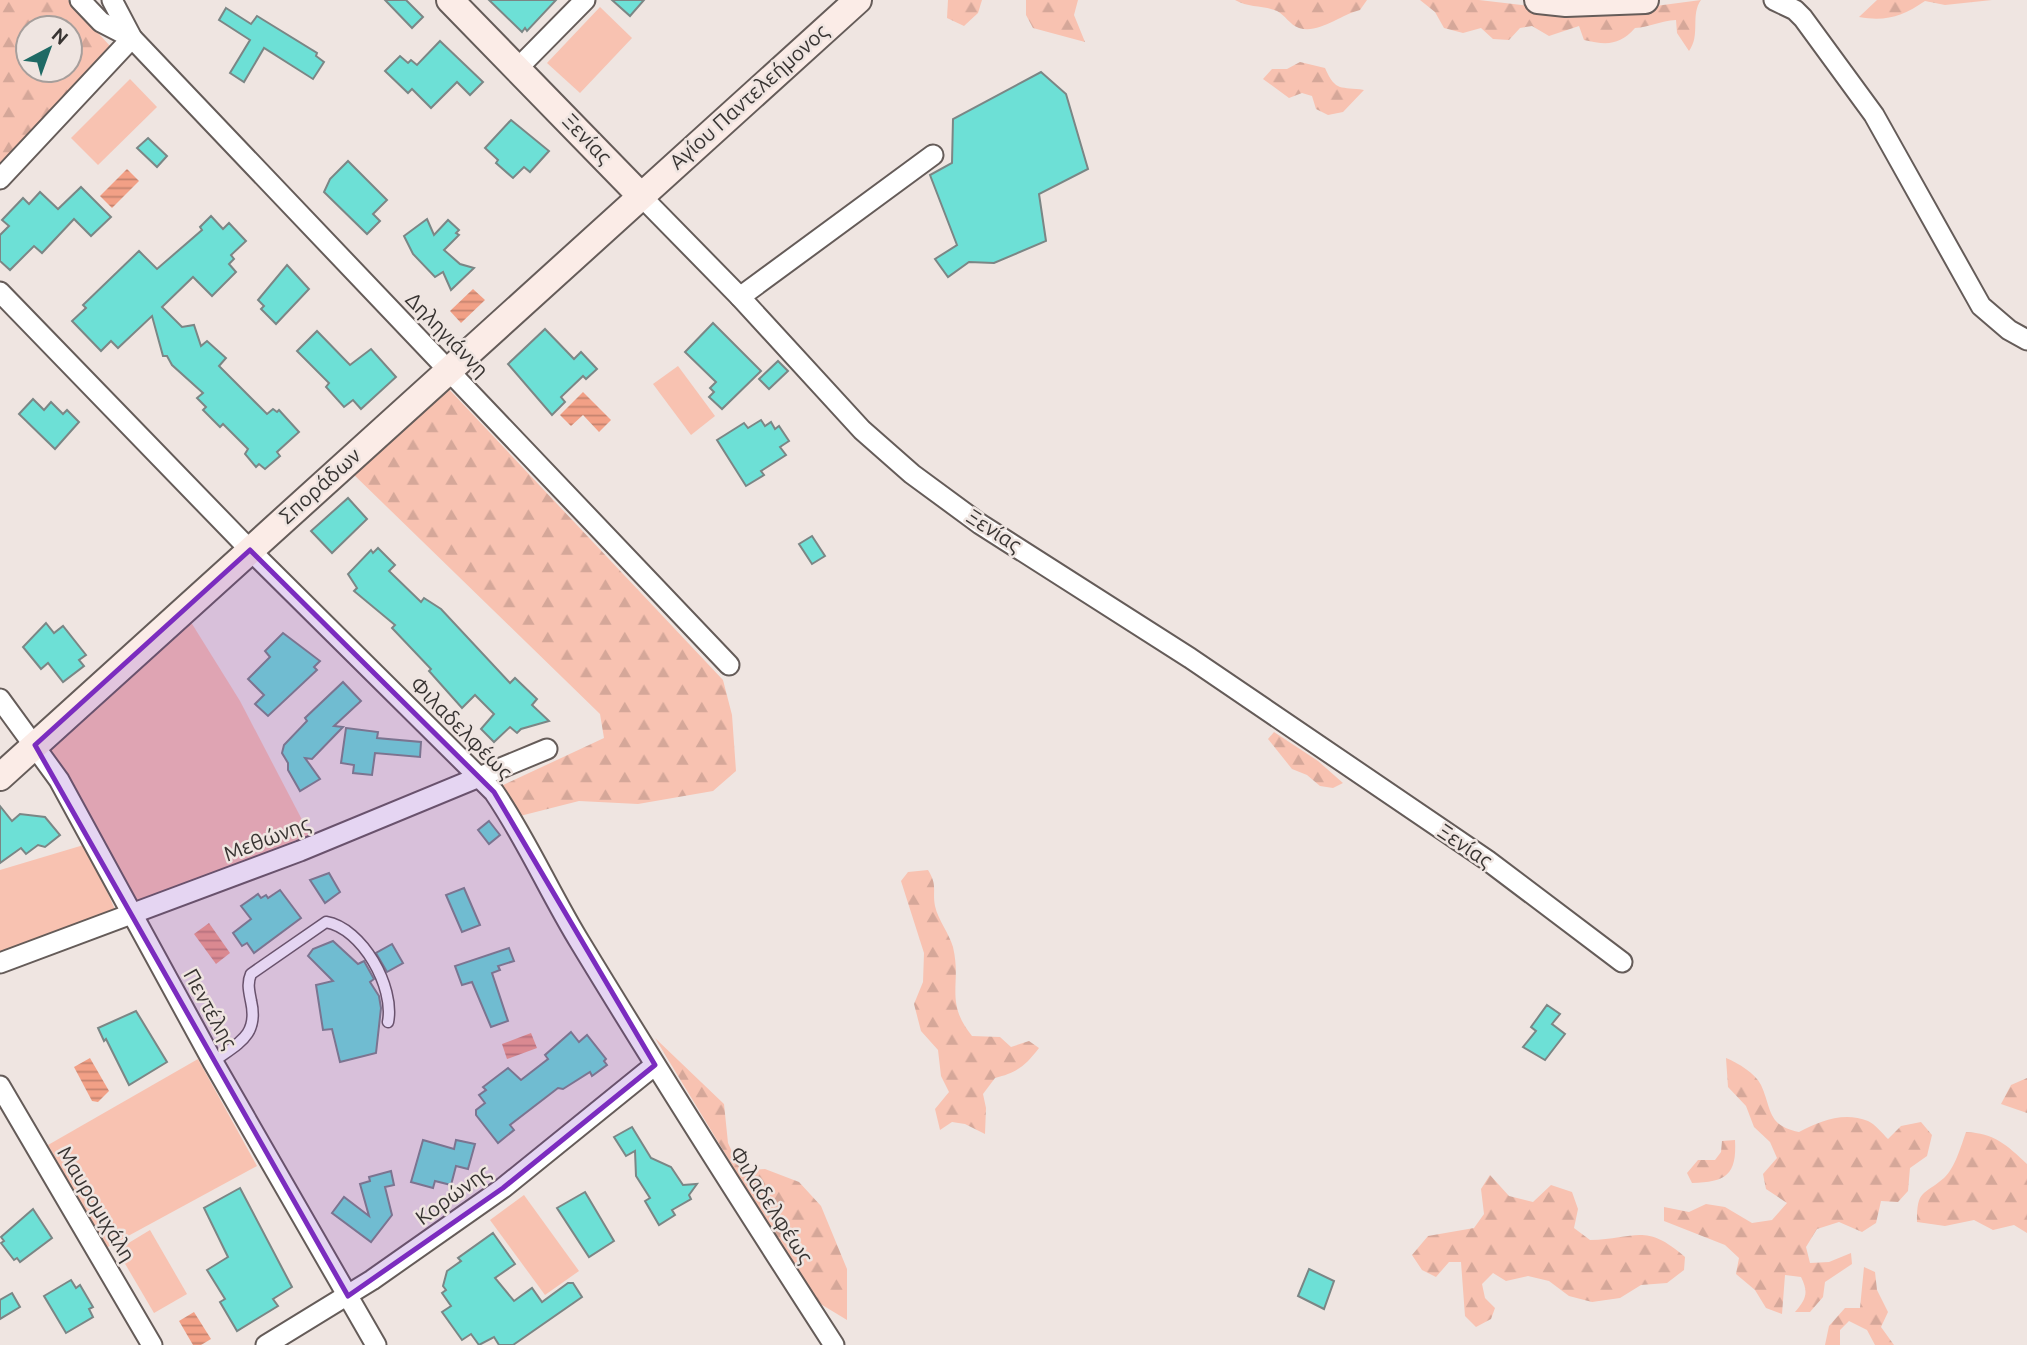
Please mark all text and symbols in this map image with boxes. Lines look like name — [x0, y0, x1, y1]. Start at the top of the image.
north arrow — [14, 14, 84, 84]
street label: Αγίου Παντελεήμονος — [664, 19, 833, 174]
text: N — [48, 23, 73, 49]
street label: Ξενίας — [558, 108, 617, 168]
street label: Δηληγιάννη — [401, 287, 494, 382]
street label: Σποράδων — [274, 443, 365, 528]
street label: Ξενίας — [963, 504, 1027, 557]
street label: Φιλαδελφέως — [406, 671, 518, 784]
street label: Μεθώνης — [220, 811, 314, 865]
street label: Ξενίας — [1434, 818, 1497, 872]
street label: Πεντέλης — [179, 964, 243, 1053]
street label: Μαυρομιχάλη — [53, 1141, 141, 1266]
street label: Φιλαδελφέως — [725, 1142, 819, 1268]
street label: Κορώνης — [410, 1159, 495, 1229]

